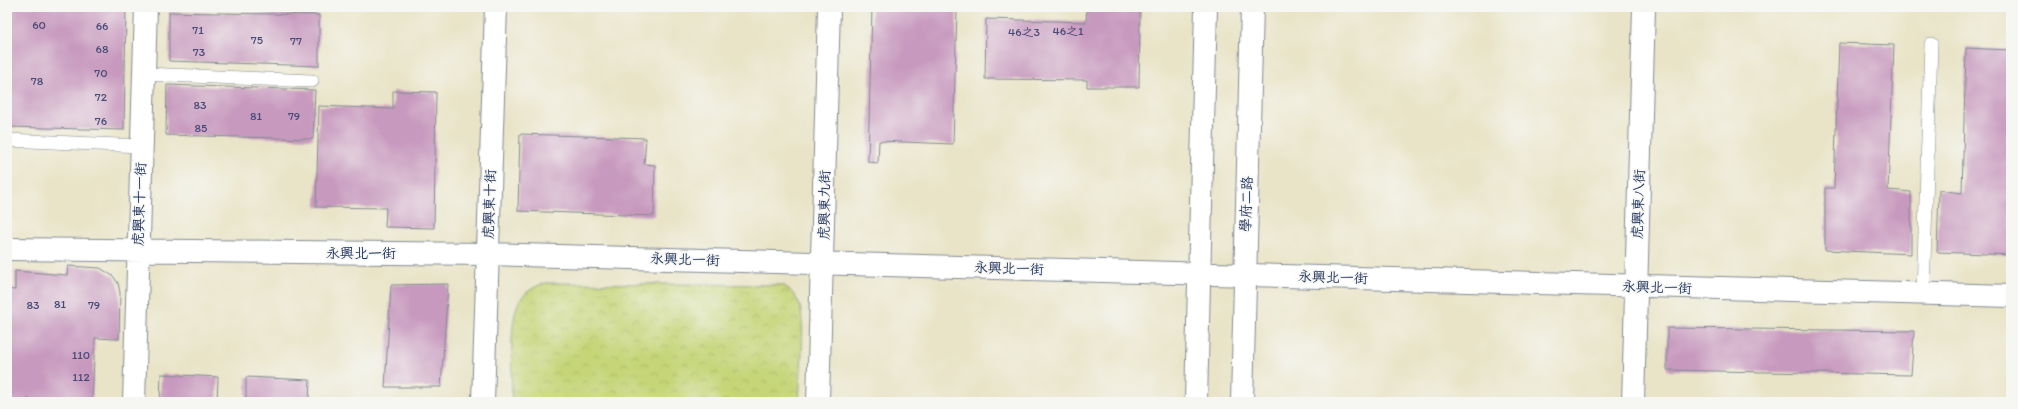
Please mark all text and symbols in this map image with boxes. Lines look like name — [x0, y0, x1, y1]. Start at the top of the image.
house number: 60 — [32, 18, 46, 32]
house number: 66 — [96, 19, 108, 33]
house number: 71 — [192, 23, 204, 37]
house number: 46之1 — [1052, 24, 1084, 38]
house number: 46之3 — [1008, 25, 1041, 39]
house number: 75 — [251, 33, 263, 47]
house number: 77 — [290, 34, 302, 48]
house number: 68 — [96, 42, 109, 56]
house number: 73 — [193, 45, 206, 59]
house number: 70 — [94, 66, 108, 80]
house number: 78 — [31, 74, 44, 88]
house number: 72 — [95, 90, 108, 104]
house number: 83 — [193, 98, 207, 112]
house number: 81 — [250, 109, 262, 123]
house number: 79 — [288, 109, 300, 123]
house number: 76 — [95, 114, 107, 128]
house number: 85 — [195, 121, 207, 135]
street label: 虎興東十一街 — [130, 162, 149, 246]
street label: 虎興東十街 — [480, 169, 499, 239]
street label: 虎興東八街 — [1629, 169, 1648, 239]
street label: 虎興東九街 — [815, 170, 834, 240]
street label: 學府二路 — [1237, 176, 1256, 232]
street label: 永興北一街 — [326, 245, 396, 262]
street label: 永興北一街 — [650, 250, 720, 269]
street label: 永興北一街 — [974, 259, 1044, 278]
street label: 永興北一街 — [1298, 268, 1368, 287]
street label: 永興北一街 — [1622, 278, 1692, 297]
house number: 81 — [54, 297, 66, 311]
house number: 83 — [26, 298, 40, 312]
house number: 79 — [88, 298, 100, 312]
house number: 110 — [72, 348, 90, 362]
house number: 112 — [72, 370, 90, 384]

